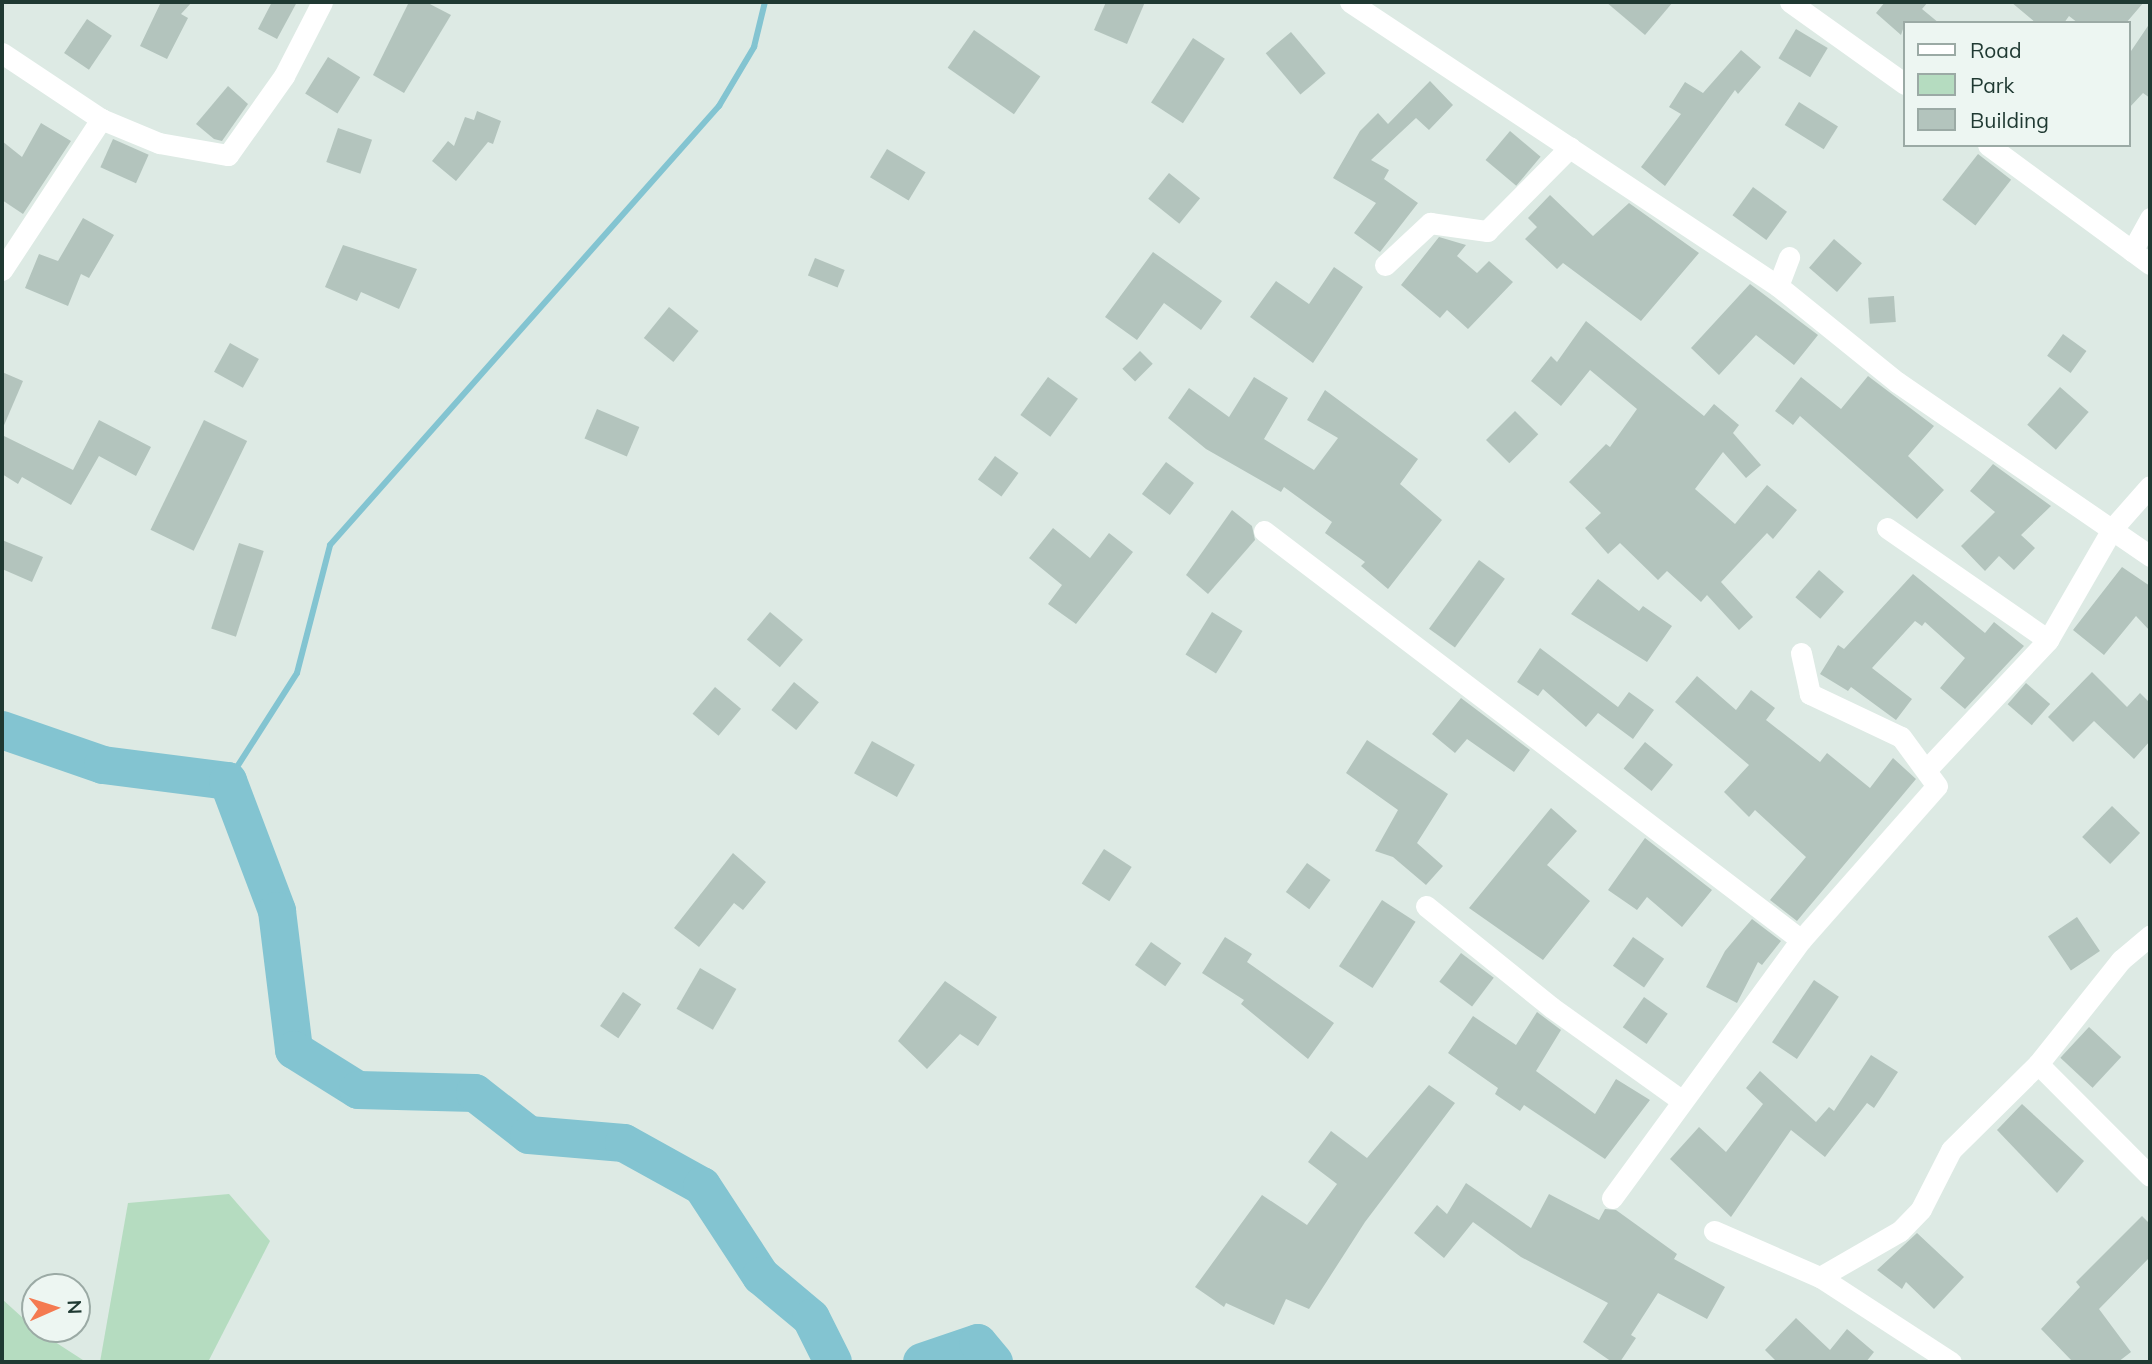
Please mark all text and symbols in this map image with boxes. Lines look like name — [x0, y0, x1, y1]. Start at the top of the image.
legend — [1904, 21, 2131, 147]
text: Road — [1970, 37, 2021, 63]
text: Park — [1970, 72, 2014, 98]
text: Building — [1970, 107, 2049, 133]
north arrow — [21, 1273, 91, 1343]
text: N — [63, 1299, 87, 1315]

